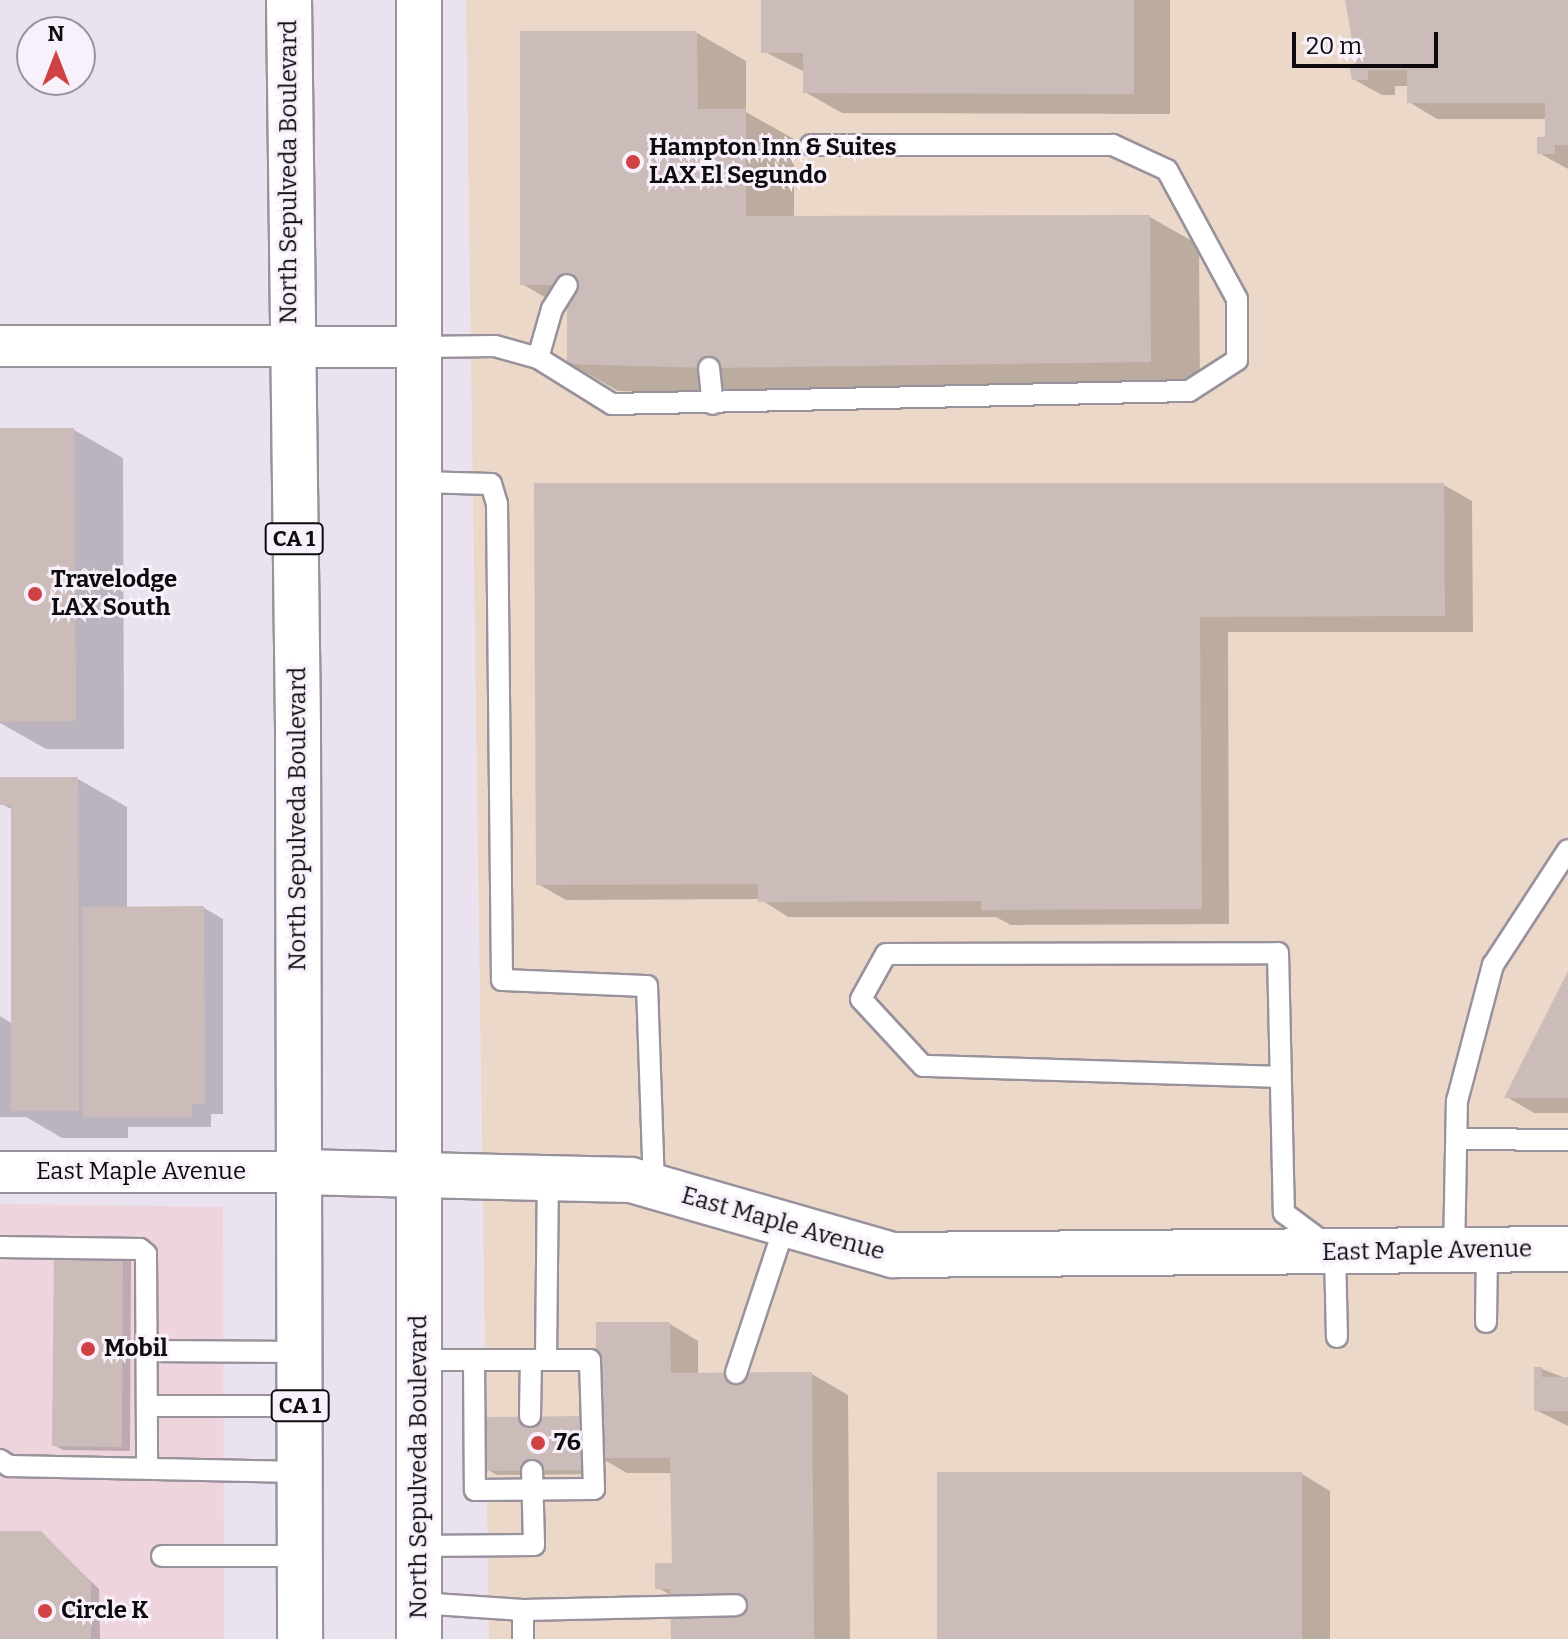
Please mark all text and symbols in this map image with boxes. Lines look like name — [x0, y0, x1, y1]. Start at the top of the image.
north arrow — [16, 16, 96, 96]
scale bar — [1296, 16, 1442, 66]
text: N — [48, 20, 64, 47]
street label: North Sepulveda Boulevard — [275, 20, 303, 324]
text: 20 m — [1306, 32, 1362, 60]
place label: Hampton Inn & Suites LAX El Segundo — [649, 134, 897, 190]
marker: Hampton Inn & Suites LAX El Segundo — [624, 153, 642, 171]
road number: CA 1 — [264, 521, 324, 557]
place label: Travelodge LAX South — [51, 566, 177, 622]
marker: Travelodge LAX South — [26, 585, 44, 603]
street label: North Sepulveda Boulevard — [284, 667, 312, 971]
street label: East Maple Avenue — [36, 1158, 246, 1186]
street label: East Maple Avenue — [678, 1181, 888, 1267]
street label: East Maple Avenue — [1322, 1235, 1532, 1267]
street label: North Sepulveda Boulevard — [405, 1315, 433, 1619]
place label: Mobil — [104, 1335, 168, 1363]
marker: Mobil — [79, 1340, 97, 1358]
road number: CA 1 — [270, 1388, 330, 1424]
place label: 76 — [554, 1429, 581, 1457]
marker: 76 — [529, 1434, 547, 1452]
place label: Circle K — [61, 1597, 149, 1625]
marker: Circle K — [36, 1602, 54, 1620]

